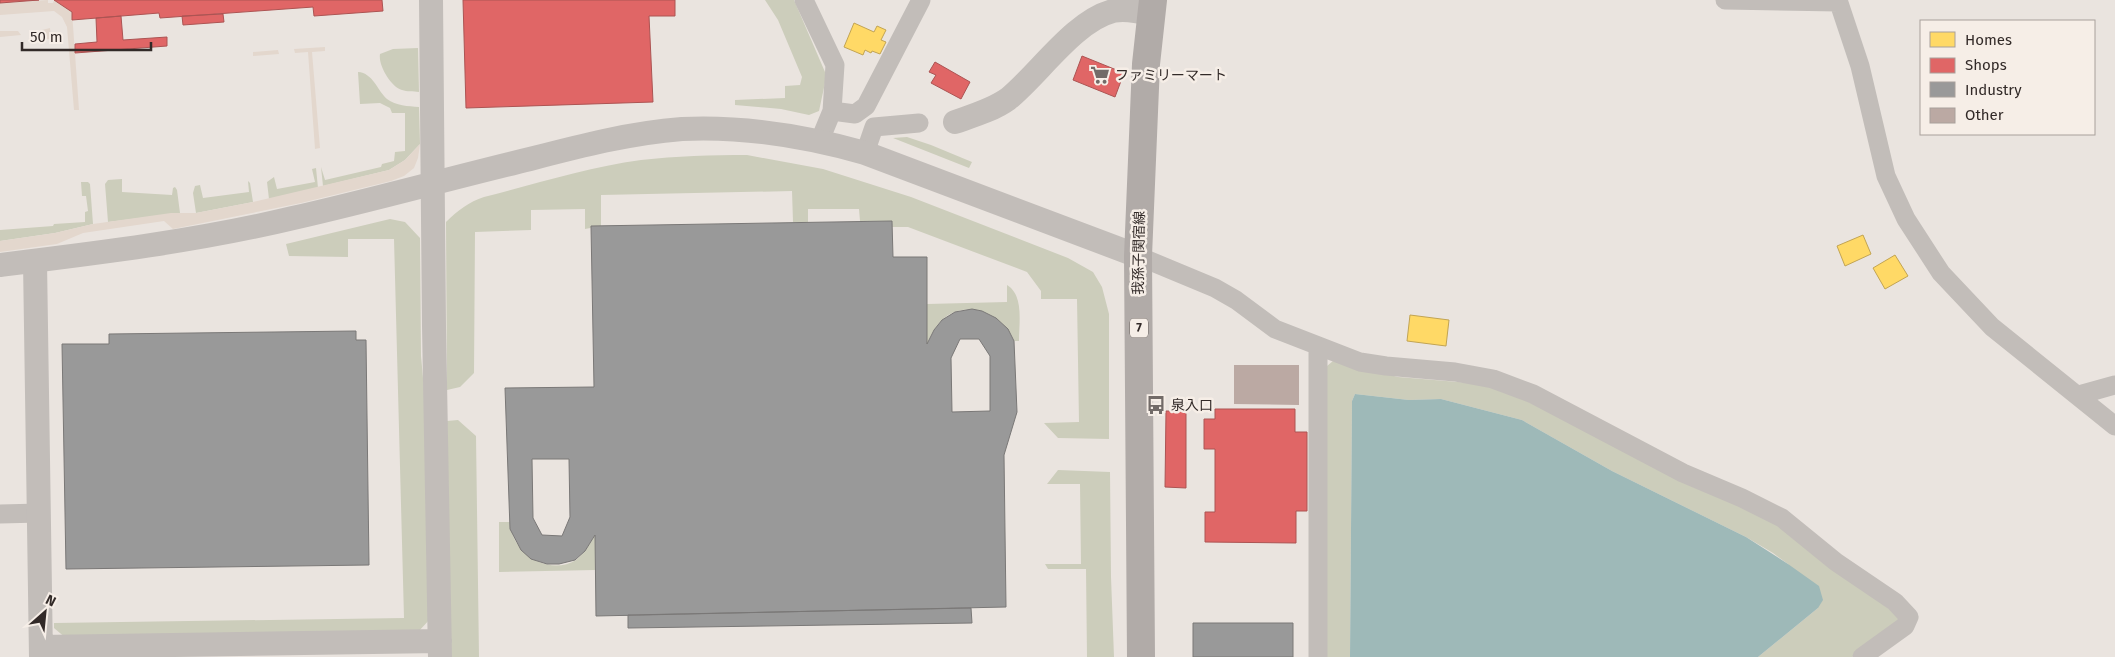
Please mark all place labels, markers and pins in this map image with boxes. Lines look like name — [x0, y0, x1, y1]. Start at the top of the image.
supermarket icon: ファミリーマート — [1089, 64, 1111, 86]
place label: ファミリーマート — [1115, 67, 1227, 84]
bus stop icon: 泉入口 — [1145, 394, 1167, 416]
place label: 泉入口 — [1171, 397, 1213, 414]

